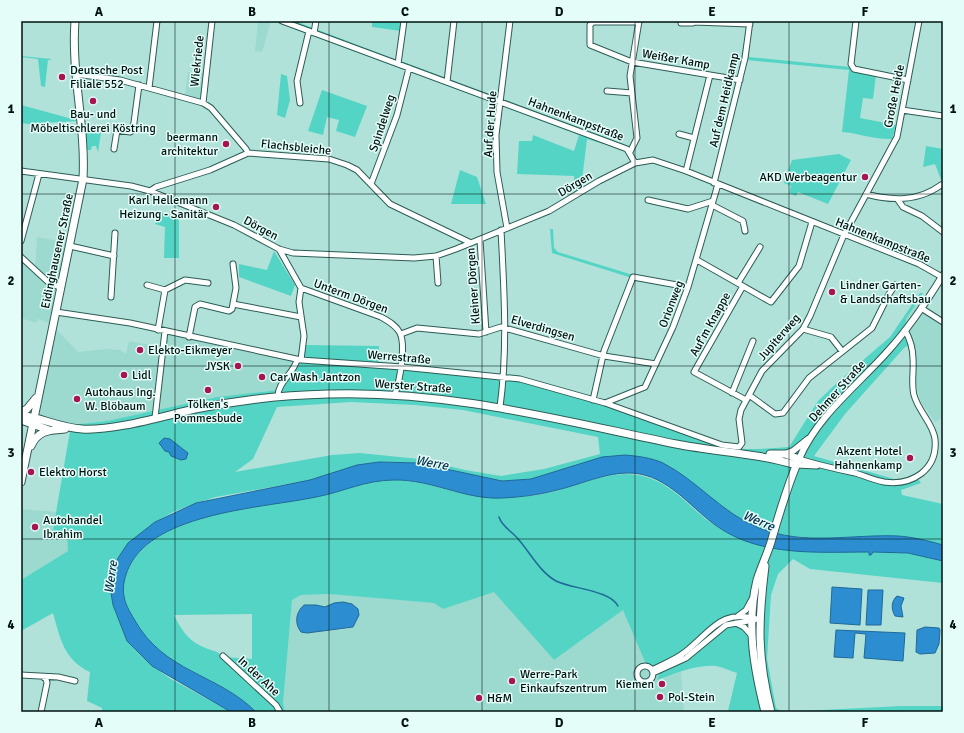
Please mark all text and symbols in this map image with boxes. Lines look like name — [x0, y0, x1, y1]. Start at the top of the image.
text: A — [95, 4, 104, 20]
text: B — [248, 4, 256, 20]
text: C — [401, 4, 409, 20]
text: D — [555, 4, 564, 20]
text: E — [708, 4, 716, 20]
text: F — [862, 4, 869, 20]
street label: Wiekriede — [187, 35, 208, 88]
street label: Weißer Kamp — [641, 46, 711, 73]
street label: Auf dem Heidkamp — [706, 51, 743, 149]
place label: Deutsche Post Filiale 552 — [70, 63, 143, 92]
street label: Große Heide — [881, 63, 908, 129]
marker: Deutsche Post Filiale 552 — [57, 72, 67, 82]
street label: Auf der Hude — [481, 90, 500, 158]
street label: Spindelweg — [366, 93, 399, 154]
street label: Hahnenkampstraße — [526, 94, 626, 145]
marker: Bau- und Möbeltischlerei Köstring — [88, 96, 98, 106]
text: 1 — [7, 101, 15, 117]
text: 1 — [949, 101, 957, 117]
place label: Bau- und Möbeltischlerei Köstring — [30, 107, 156, 136]
place label: beermann architektur — [161, 130, 219, 159]
street label: Flachsbleiche — [260, 136, 332, 159]
marker: beermann architektur — [221, 139, 231, 149]
street label: Dörgen — [555, 168, 595, 200]
place label: AKD Werbeagentur — [760, 170, 858, 185]
marker: AKD Werbeagentur — [860, 172, 870, 182]
street label: Eidinghausener Straße — [38, 192, 77, 310]
place label: Karl Hellemann Heizung - Sanitär — [119, 193, 209, 222]
marker: Karl Hellemann Heizung - Sanitär — [211, 202, 221, 212]
street label: Dörgen — [241, 213, 281, 244]
street label: Hahnenkampstraße — [833, 215, 933, 266]
street label: Kleiner Dörgen — [463, 247, 484, 325]
text: 2 — [7, 273, 15, 289]
text: 2 — [949, 273, 957, 289]
street label: Unterm Dörgen — [311, 276, 390, 317]
place label: Lindner Garten- & Landschaftsbau — [840, 278, 931, 307]
street label: Orionweg — [656, 279, 687, 330]
marker: Lindner Garten- & Landschaftsbau — [827, 287, 837, 297]
street label: Auf'm Knappe — [687, 290, 734, 359]
street label: Jupiterweg — [755, 311, 804, 364]
street label: Elverdingsen — [509, 312, 577, 345]
place label: Elekto-Eikmeyer — [148, 343, 233, 358]
marker: Elekto-Eikmeyer — [135, 345, 145, 355]
street label: Werrestraße — [367, 347, 431, 368]
street label: Dehmer Straße — [806, 357, 869, 425]
place label: JYSK — [205, 359, 230, 374]
marker: JYSK — [233, 361, 243, 371]
place label: Lidl — [132, 368, 152, 383]
marker: Lidl — [119, 370, 129, 380]
place label: Car Wash Jantzon — [270, 370, 361, 385]
marker: Car Wash Jantzon — [257, 372, 267, 382]
street label: Werster Straße — [374, 376, 452, 397]
place label: Autohaus Ing. W. Blöbaum — [85, 385, 156, 414]
marker: Tölken's Pommesbude — [203, 385, 213, 395]
marker: Autohaus Ing. W. Blöbaum — [72, 394, 82, 404]
place label: Tölken's Pommesbude — [174, 397, 242, 426]
place label: Akzent Hotel Hahnenkamp — [834, 444, 902, 473]
text: 3 — [7, 445, 15, 461]
text: 3 — [949, 445, 957, 461]
water label: Werre — [414, 452, 451, 474]
marker: Akzent Hotel Hahnenkamp — [905, 453, 915, 463]
place label: Elektro Horst — [39, 465, 107, 480]
marker: Elektro Horst — [26, 467, 36, 477]
water label: Werre — [740, 507, 778, 535]
place label: Autohandel Ibrahim — [43, 513, 103, 542]
marker: Autohandel Ibrahim — [30, 522, 40, 532]
water label: Werre — [101, 558, 121, 595]
text: 4 — [7, 617, 15, 633]
text: 4 — [949, 617, 957, 633]
street label: In der Ahe — [235, 653, 283, 700]
place label: Werre-Park Einkaufszentrum — [520, 667, 607, 696]
marker: Werre-Park Einkaufszentrum — [507, 676, 517, 686]
place label: Kiemen — [615, 677, 654, 692]
marker: Kiemen — [657, 679, 667, 689]
place label: Pol-Stein — [668, 690, 715, 705]
place label: H&M — [487, 691, 512, 706]
marker: Pol-Stein — [655, 692, 665, 702]
marker: H&M — [474, 693, 484, 703]
text: A — [95, 715, 104, 731]
text: B — [248, 715, 256, 731]
text: C — [401, 715, 409, 731]
text: D — [555, 715, 564, 731]
text: E — [708, 715, 716, 731]
text: F — [862, 715, 869, 731]

